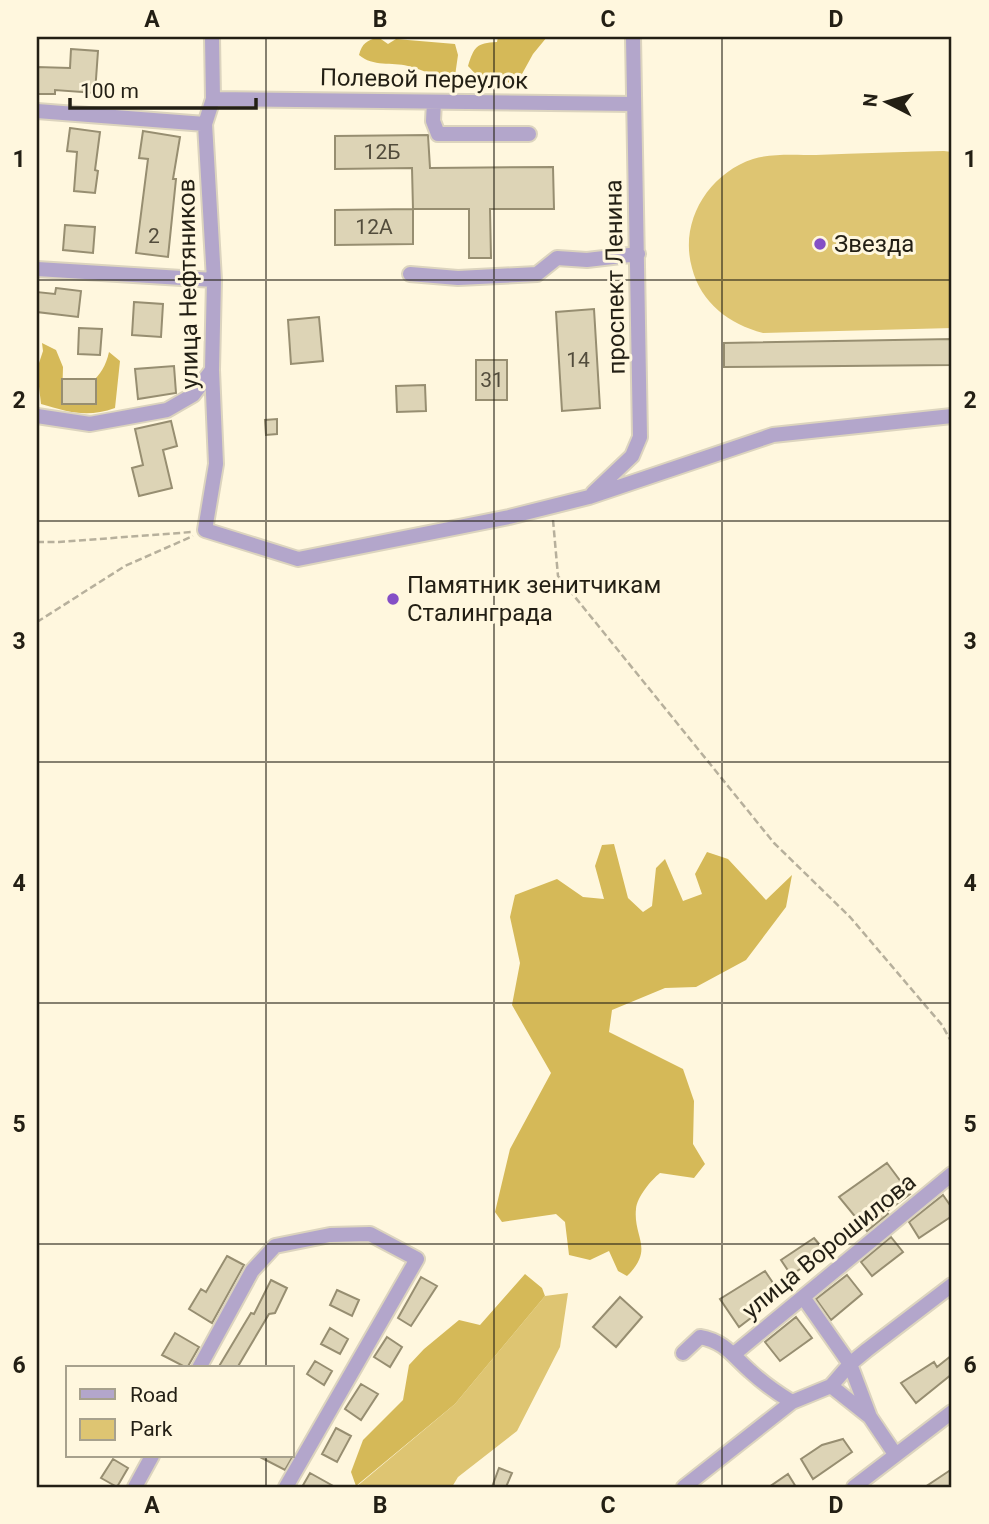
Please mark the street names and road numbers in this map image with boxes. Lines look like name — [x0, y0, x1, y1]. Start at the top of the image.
street label: Полевой переулок — [320, 63, 528, 95]
street label: улица Нефтяников — [172, 178, 204, 390]
street label: проспект Ленина — [599, 179, 631, 375]
street label: улица Ворошилова — [737, 1167, 921, 1325]

